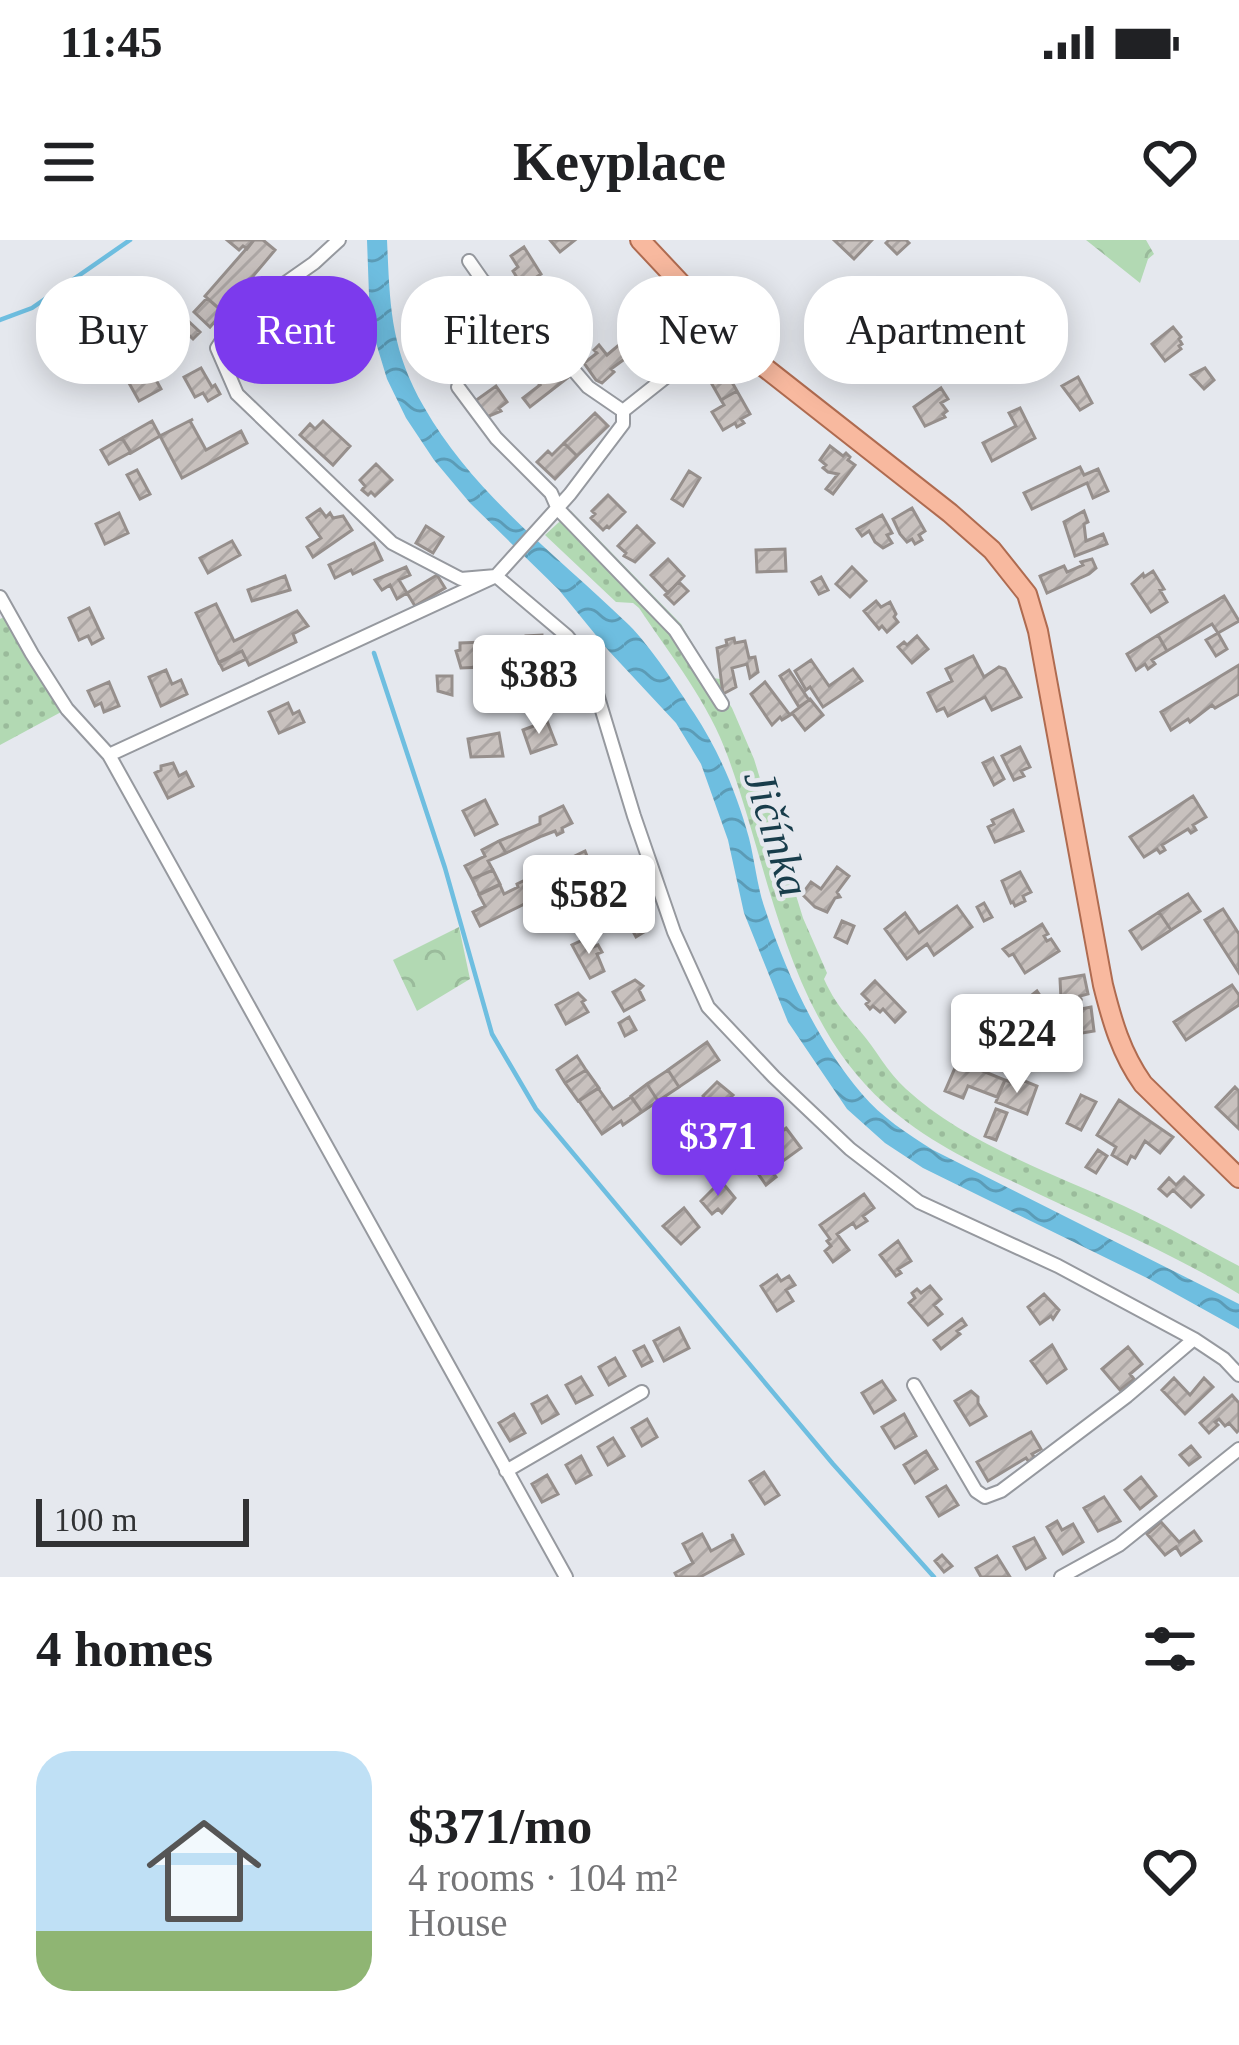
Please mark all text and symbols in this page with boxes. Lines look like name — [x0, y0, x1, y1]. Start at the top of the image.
text: 11:45 — [60, 17, 163, 67]
icon: menu — [36, 129, 102, 195]
icon: heart — [1137, 129, 1203, 195]
text: Keyplace — [513, 132, 726, 192]
chip: Buy — [36, 276, 190, 384]
chip: Rent — [214, 276, 377, 384]
chip: Filters — [401, 276, 593, 384]
chip: New — [617, 276, 780, 384]
chip: Apartment — [804, 276, 1068, 384]
pin: $383 — [468, 635, 610, 737]
text: $383 — [500, 652, 578, 695]
water label: Jičínka — [734, 764, 820, 902]
pin: $582 — [518, 855, 660, 957]
text: $582 — [550, 872, 628, 915]
pin: $224 — [946, 994, 1088, 1096]
text: $224 — [978, 1011, 1056, 1054]
pin: $371 — [647, 1097, 789, 1199]
text: $371 — [679, 1114, 757, 1157]
scale bar — [36, 1493, 249, 1546]
text: 100 m — [54, 1502, 137, 1538]
icon: filters — [1137, 1616, 1203, 1682]
text: 4 homes — [36, 1621, 213, 1677]
text: $371/mo — [408, 1798, 592, 1854]
icon: home — [132, 1799, 276, 1943]
icon: heart — [1137, 1838, 1203, 1904]
text: 4 rooms · 104 m² — [408, 1856, 678, 1899]
text: House — [408, 1901, 508, 1944]

